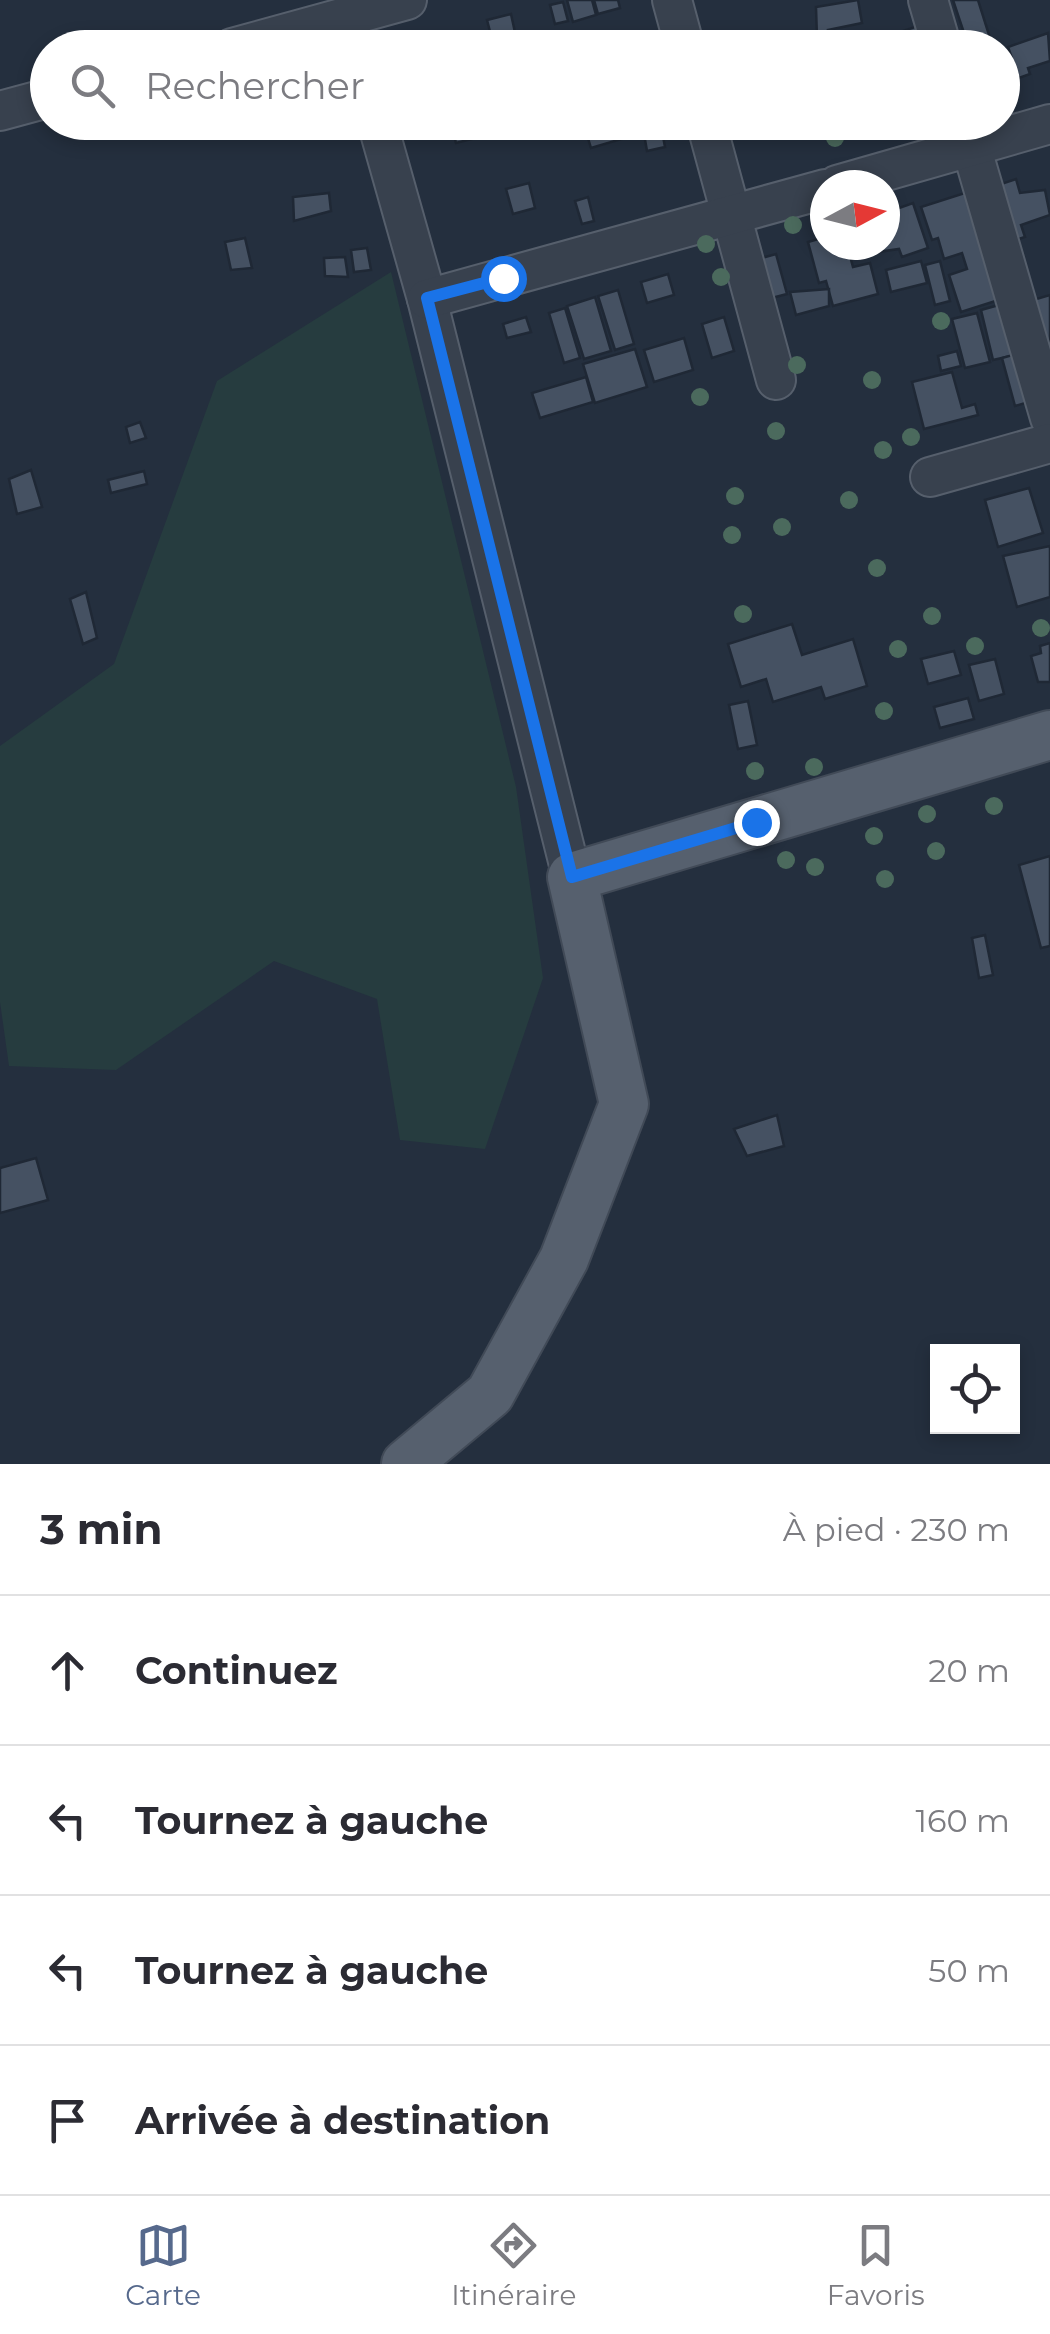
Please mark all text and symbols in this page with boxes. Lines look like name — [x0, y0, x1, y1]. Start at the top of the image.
search box — [30, 30, 1020, 140]
icon: search — [65, 58, 120, 113]
text: Rechercher — [145, 62, 365, 109]
north arrow — [810, 170, 900, 260]
route start — [481, 256, 527, 302]
route end — [734, 800, 780, 846]
map controls — [930, 1344, 1020, 1434]
button: locate — [930, 1344, 1020, 1434]
text: 3 min — [40, 1503, 162, 1555]
text: À pied · 230 m — [783, 1510, 1010, 1549]
icon: ahead — [40, 1643, 95, 1698]
text: Continuez — [135, 1647, 338, 1694]
text: 20 m — [928, 1651, 1010, 1690]
icon: left — [40, 1793, 95, 1848]
text: Tournez à gauche — [135, 1797, 488, 1844]
text: 160 m — [915, 1801, 1010, 1840]
icon: left — [40, 1943, 95, 1998]
text: Tournez à gauche — [135, 1947, 488, 1994]
text: 50 m — [928, 1951, 1010, 1990]
icon: arrive — [40, 2093, 95, 2148]
text: Arrivée à destination — [135, 2097, 550, 2144]
tab: Carte — [125, 2218, 201, 2312]
tab: Itinéraire — [451, 2218, 576, 2312]
tab: Favoris — [827, 2218, 925, 2312]

